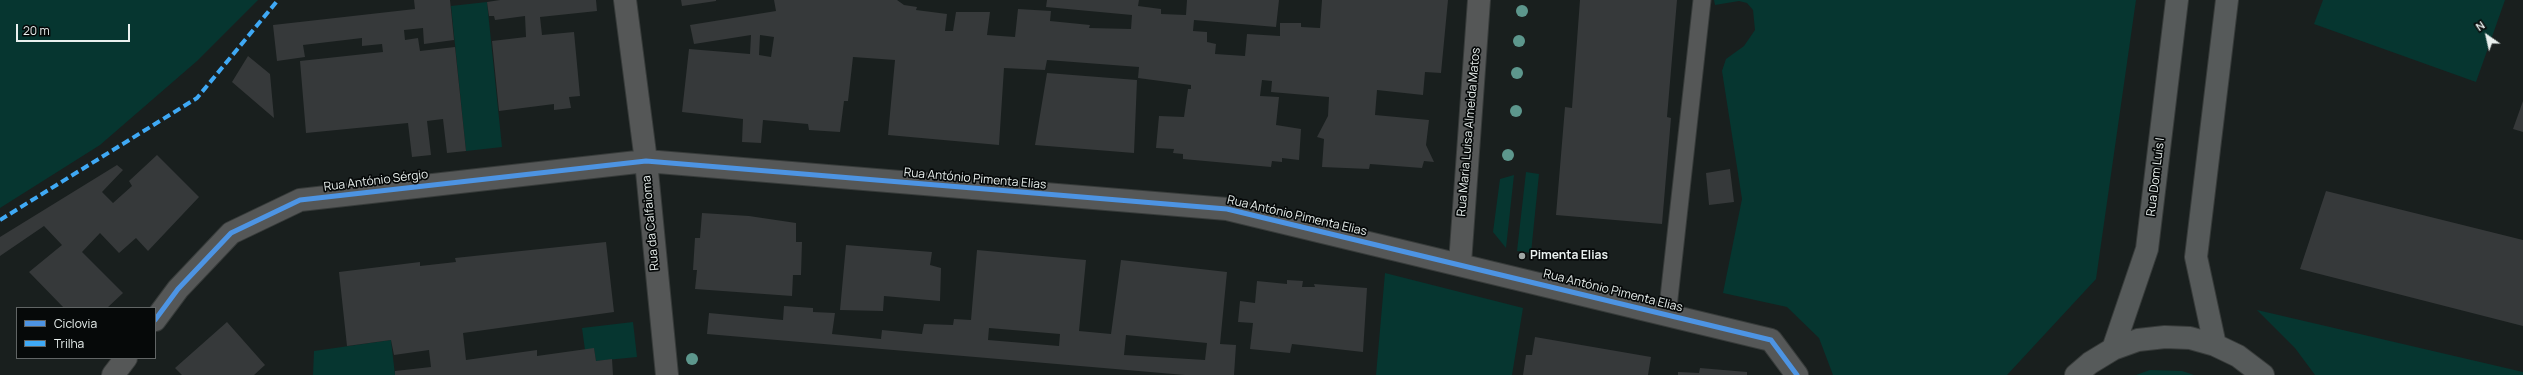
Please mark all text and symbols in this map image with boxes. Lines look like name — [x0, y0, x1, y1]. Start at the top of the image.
scale bar — [18, 16, 132, 42]
north arrow — [2467, 16, 2507, 56]
text: N — [2473, 17, 2487, 34]
text: 20 m — [23, 22, 50, 39]
street label: Rua Maria Luisa Almeida Matos — [1454, 47, 1484, 217]
street label: Rua Dom Luís I — [2144, 137, 2168, 217]
street label: Rua António Pimenta Elias — [903, 166, 1047, 192]
street label: Rua António Sérgio — [323, 167, 429, 195]
street label: Rua da Calfaioma — [640, 175, 662, 271]
street label: Rua António Pimenta Elias — [1226, 193, 1368, 239]
place label: Pimenta Elias — [1530, 249, 1608, 263]
marker: Pimenta Elias — [1517, 251, 1527, 261]
street label: Rua António Pimenta Elias — [1542, 267, 1684, 315]
legend — [16, 307, 156, 359]
text: Ciclovia — [54, 315, 97, 332]
text: Trilha — [54, 335, 84, 352]

